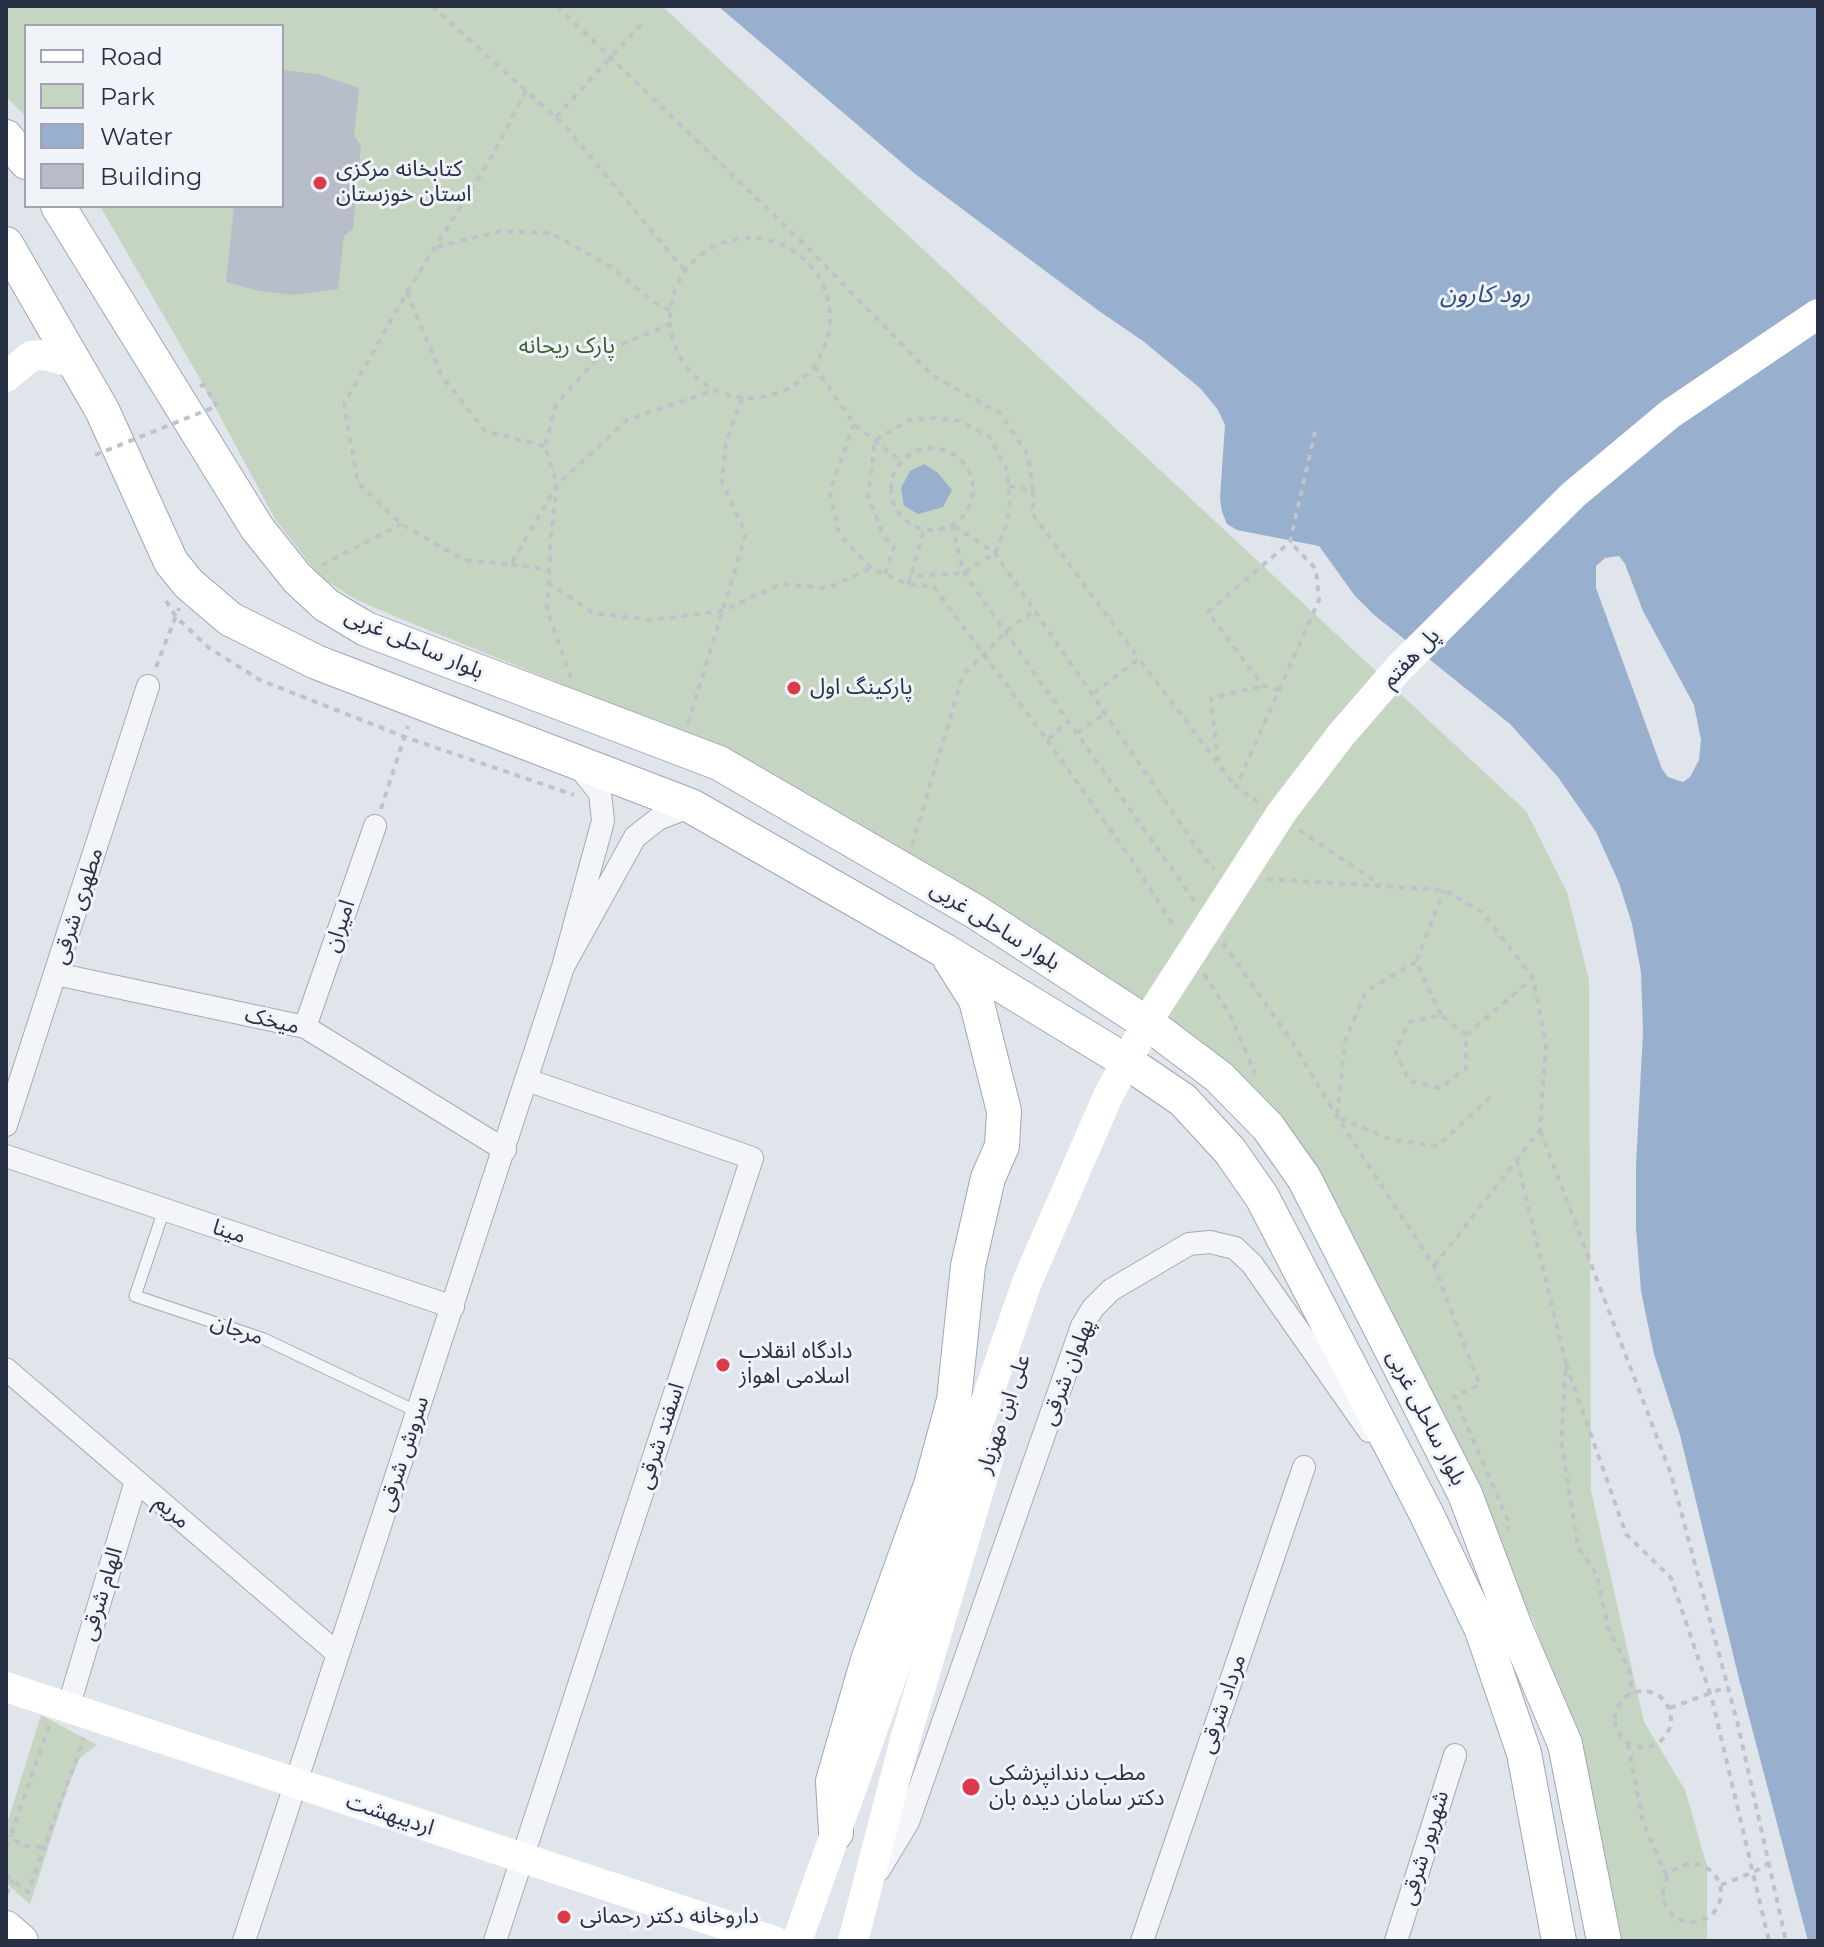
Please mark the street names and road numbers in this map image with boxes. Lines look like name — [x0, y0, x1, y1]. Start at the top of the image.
street label: بلوار ساحلی غربی — [341, 603, 487, 685]
street label: پل هفتم — [1376, 623, 1446, 693]
street label: مطهری شرقی — [47, 844, 109, 968]
street label: بلوار ساحلی غربی — [925, 875, 1065, 977]
street label: امیران — [319, 896, 361, 956]
street label: میخک — [242, 1002, 302, 1040]
street label: مینا — [209, 1214, 249, 1250]
street label: مرجان — [207, 1309, 267, 1351]
street label: پهلوان شرقی — [1036, 1315, 1100, 1429]
street label: بلوار ساحلی غربی — [1381, 1346, 1471, 1490]
street label: علی ابن مهزیار — [971, 1351, 1037, 1477]
street label: اسفند شرقی — [631, 1380, 691, 1492]
street label: سروش شرقی — [373, 1393, 435, 1515]
street label: مریم — [149, 1489, 195, 1535]
street label: الهام شرقی — [75, 1544, 129, 1644]
street label: مرداد شرقی — [1194, 1651, 1252, 1757]
street label: شهریور شرقی — [1395, 1787, 1455, 1909]
street label: اردیبهشت — [343, 1788, 437, 1842]

